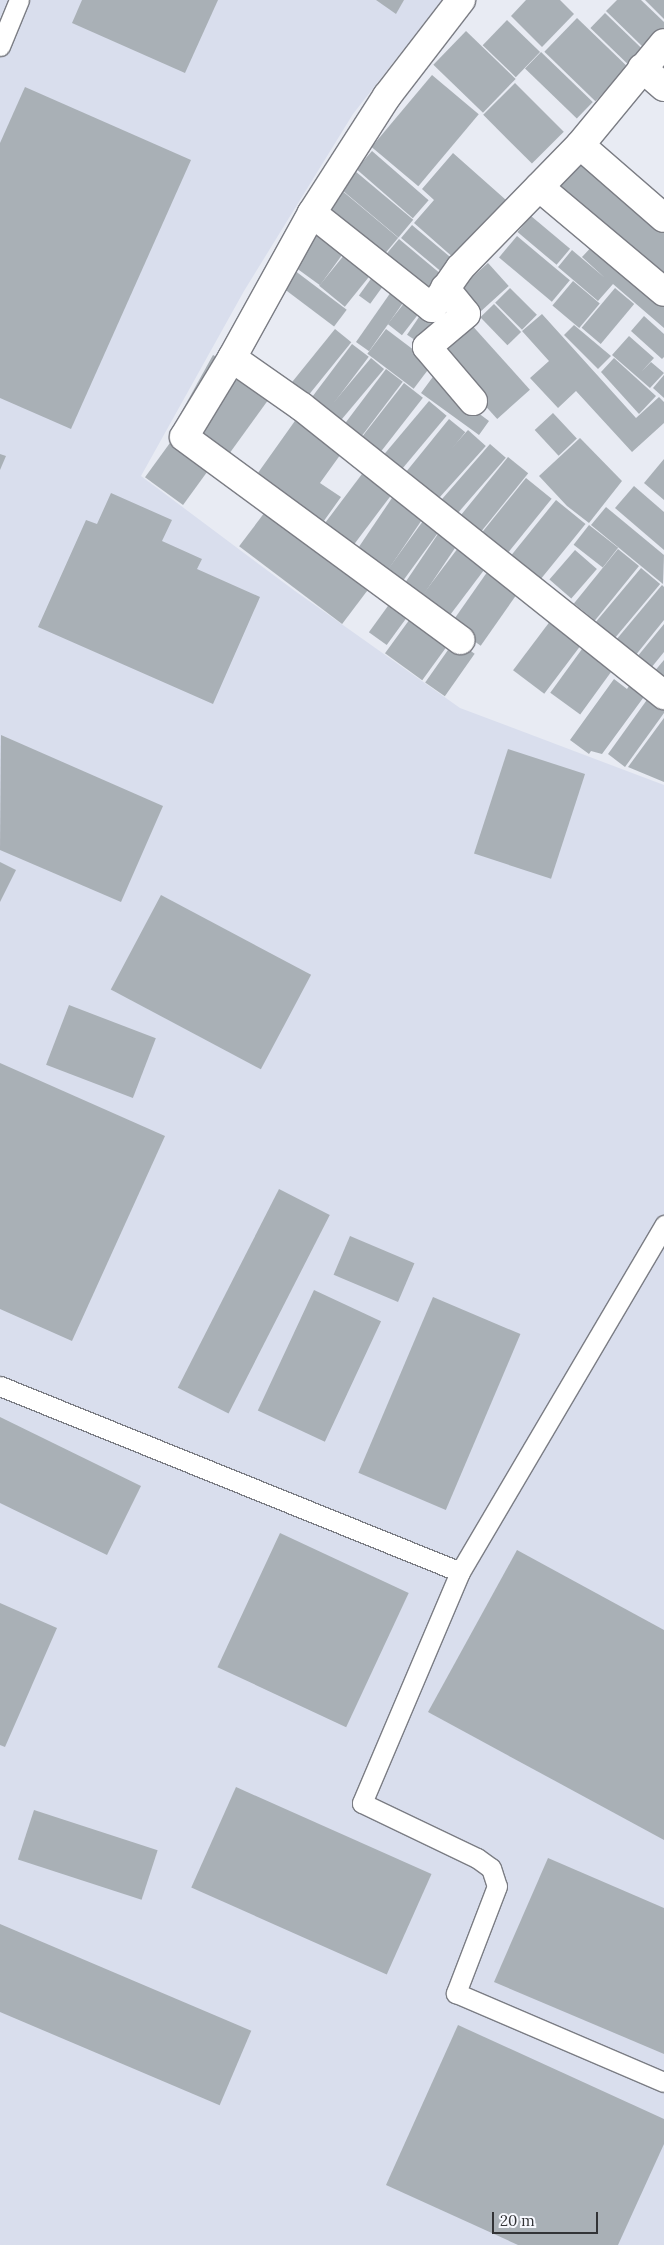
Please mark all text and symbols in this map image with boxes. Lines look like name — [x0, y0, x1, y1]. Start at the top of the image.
scale bar — [494, 2202, 600, 2234]
text: 20 m — [500, 2211, 535, 2230]

